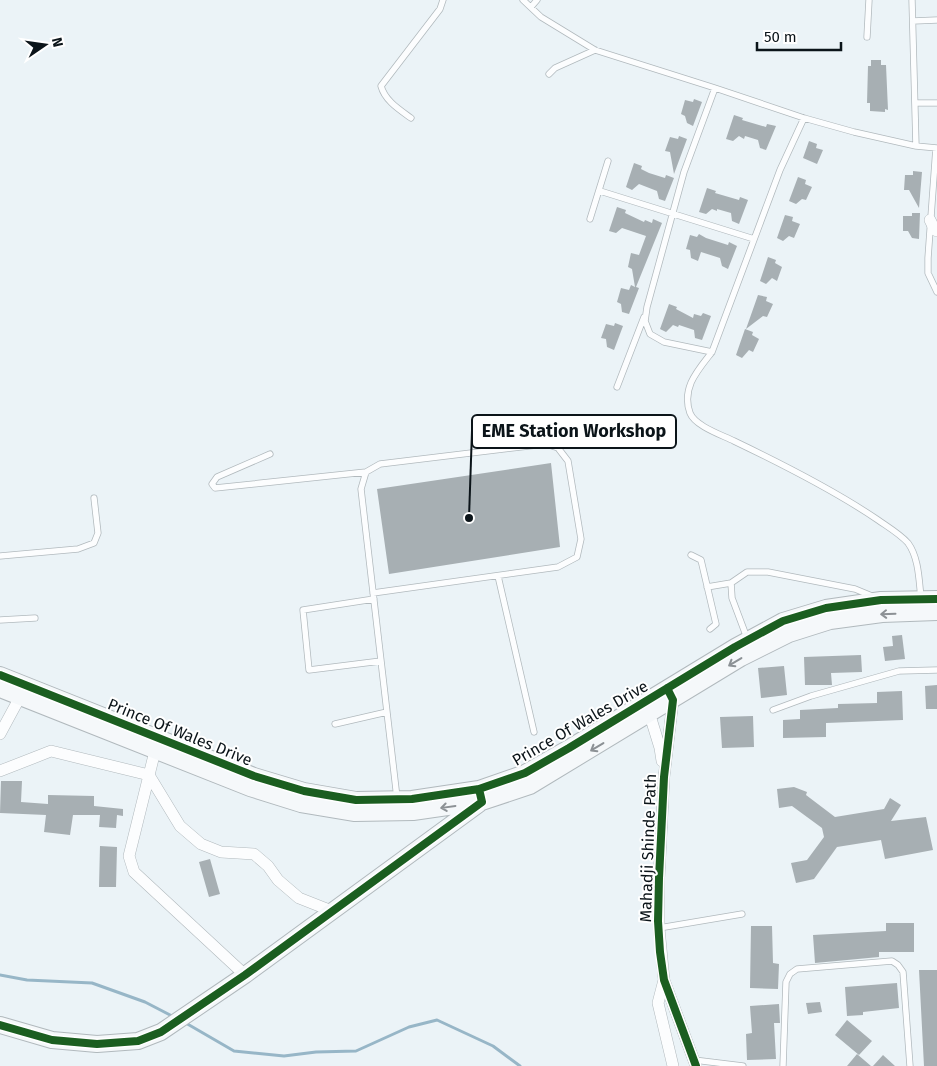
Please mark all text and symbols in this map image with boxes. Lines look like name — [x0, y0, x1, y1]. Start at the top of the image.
north arrow — [20, 20, 70, 70]
scale bar — [757, 20, 841, 52]
text: 50 m — [764, 28, 797, 46]
text: N — [48, 36, 67, 49]
callout: EME Station Workshop — [472, 415, 676, 448]
text: EME Station Workshop — [482, 420, 666, 442]
one-way arrow — [881, 609, 897, 618]
one-way arrow — [729, 658, 743, 668]
street label: Prince Of Wales Drive — [509, 676, 651, 770]
street label: Prince Of Wales Drive — [105, 694, 255, 770]
one-way arrow — [590, 742, 604, 752]
street label: Mahadji Shinde Path — [636, 773, 660, 923]
one-way arrow — [440, 802, 456, 812]

